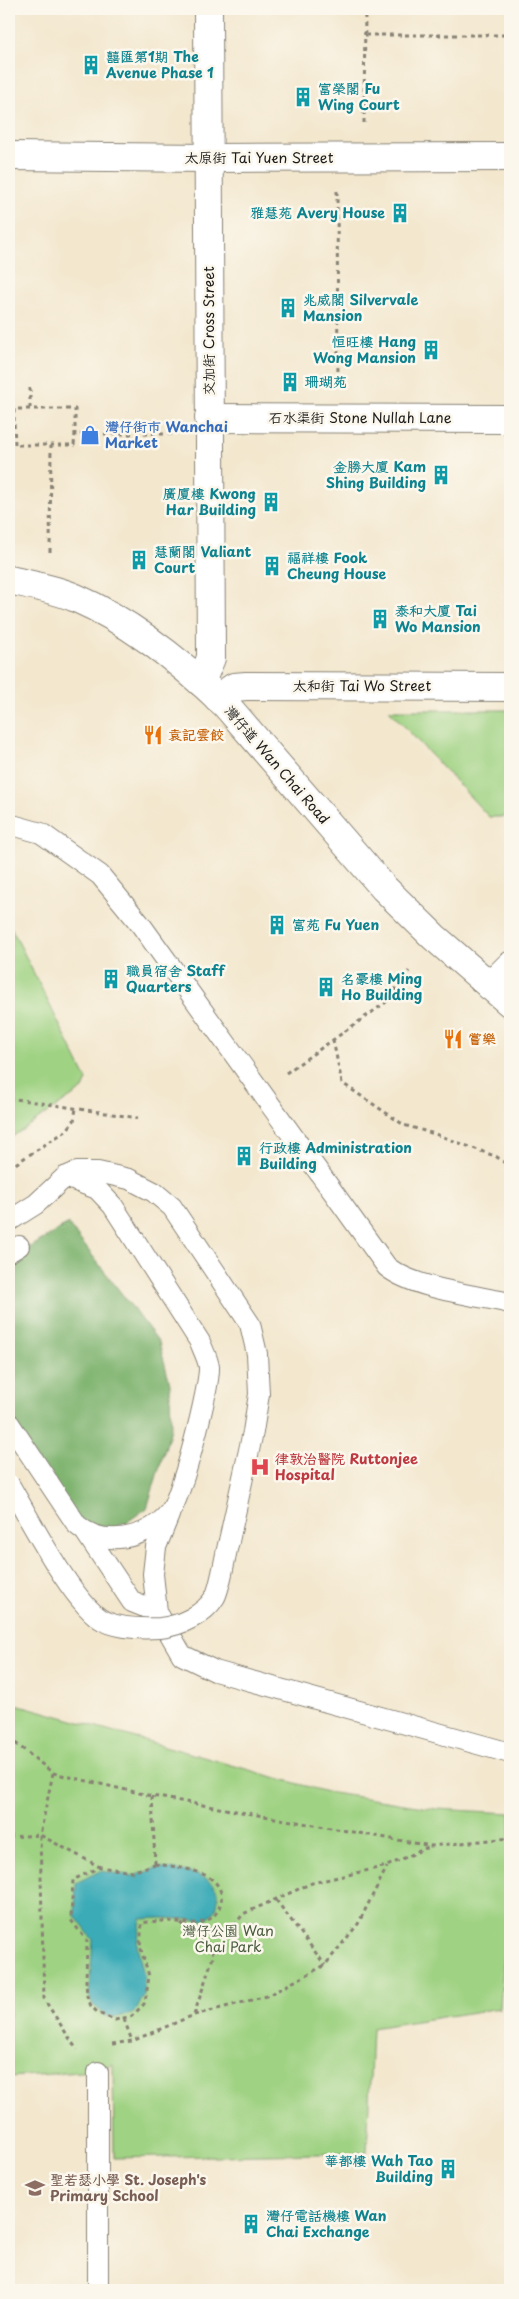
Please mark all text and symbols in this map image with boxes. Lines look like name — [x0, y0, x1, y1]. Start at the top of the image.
place label: 囍匯第1期 The Avenue Phase 1 — [105, 46, 214, 83]
building icon: 囍匯第1期 The Avenue Phase 1 — [80, 54, 102, 76]
place label: 富榮閣 Fu Wing Court — [318, 78, 400, 115]
building icon: 富榮閣 Fu Wing Court — [292, 86, 314, 108]
street label: 太原街 Tai Yuen Street — [185, 147, 334, 168]
place label: 雅慧苑 Avery House — [250, 202, 385, 223]
building icon: 雅慧苑 Avery House — [389, 202, 411, 224]
street label: 交加街 Cross Street — [198, 266, 219, 396]
place label: 兆威閣 Silvervale Mansion — [303, 289, 419, 326]
building icon: 兆威閣 Silvervale Mansion — [277, 297, 299, 319]
place label: 恒旺樓 Hang Wong Mansion — [313, 331, 416, 368]
building icon: 恒旺樓 Hang Wong Mansion — [420, 339, 442, 361]
building icon: 珊瑚苑 — [279, 371, 301, 393]
place label: 珊瑚苑 — [304, 371, 347, 392]
street label: 石水渠街 Stone Nullah Lane — [269, 407, 452, 428]
place label: 灣仔街市 Wanchai Market — [105, 416, 228, 453]
shop icon: 灣仔街市 Wanchai Market — [79, 424, 101, 446]
place label: 金勝大廈 Kam Shing Building — [326, 456, 426, 493]
building icon: 金勝大廈 Kam Shing Building — [430, 464, 452, 486]
place label: 廣廈樓 Kwong Har Building — [163, 483, 256, 520]
building icon: 廣廈樓 Kwong Har Building — [260, 491, 282, 513]
place label: 慧蘭閣 Valiant Court — [154, 541, 252, 578]
place label: 福祥樓 Fook Cheung House — [287, 547, 387, 584]
building icon: 慧蘭閣 Valiant Court — [128, 549, 150, 571]
building icon: 福祥樓 Fook Cheung House — [261, 555, 283, 577]
place label: 泰和大廈 Tai Wo Mansion — [395, 600, 481, 637]
building icon: 泰和大廈 Tai Wo Mansion — [369, 608, 391, 630]
street label: 太和街 Tai Wo Street — [293, 675, 431, 696]
street label: 灣仔道 Wan Chai Road — [220, 701, 335, 828]
restaurant icon: 袁記雲餃 — [142, 724, 164, 746]
place label: 袁記雲餃 — [168, 724, 224, 745]
building icon: 富苑 Fu Yuen — [266, 914, 288, 936]
place label: 富苑 Fu Yuen — [292, 914, 379, 935]
place label: 職員宿舍 Staff Quarters — [126, 960, 226, 997]
building icon: 職員宿舍 Staff Quarters — [100, 968, 122, 990]
place label: 名豪樓 Ming Ho Building — [341, 968, 422, 1005]
building icon: 名豪樓 Ming Ho Building — [315, 976, 337, 998]
restaurant icon: 嘗樂 — [442, 1028, 464, 1050]
place label: 嘗樂 — [468, 1028, 496, 1049]
place label: 行政樓 Administration Building — [259, 1137, 412, 1174]
building icon: 行政樓 Administration Building — [233, 1145, 255, 1167]
place label: 律敦治醫院 Ruttonjee Hospital — [274, 1448, 418, 1485]
hospital icon: 律敦治醫院 Ruttonjee Hospital — [249, 1456, 271, 1478]
park label: 灣仔公園 Wan Chai Park — [182, 1920, 274, 1957]
place label: 華都樓 Wah Tao Building — [324, 2150, 433, 2187]
building icon: 華都樓 Wah Tao Building — [437, 2158, 459, 2180]
place label: 聖若瑟小學 St. Joseph's Primary School — [50, 2169, 207, 2206]
school or university icon: 聖若瑟小學 St. Joseph's Primary School — [24, 2177, 46, 2199]
place label: 灣仔電話機樓 Wan Chai Exchange — [266, 2205, 387, 2242]
building icon: 灣仔電話機樓 Wan Chai Exchange — [240, 2213, 262, 2235]

